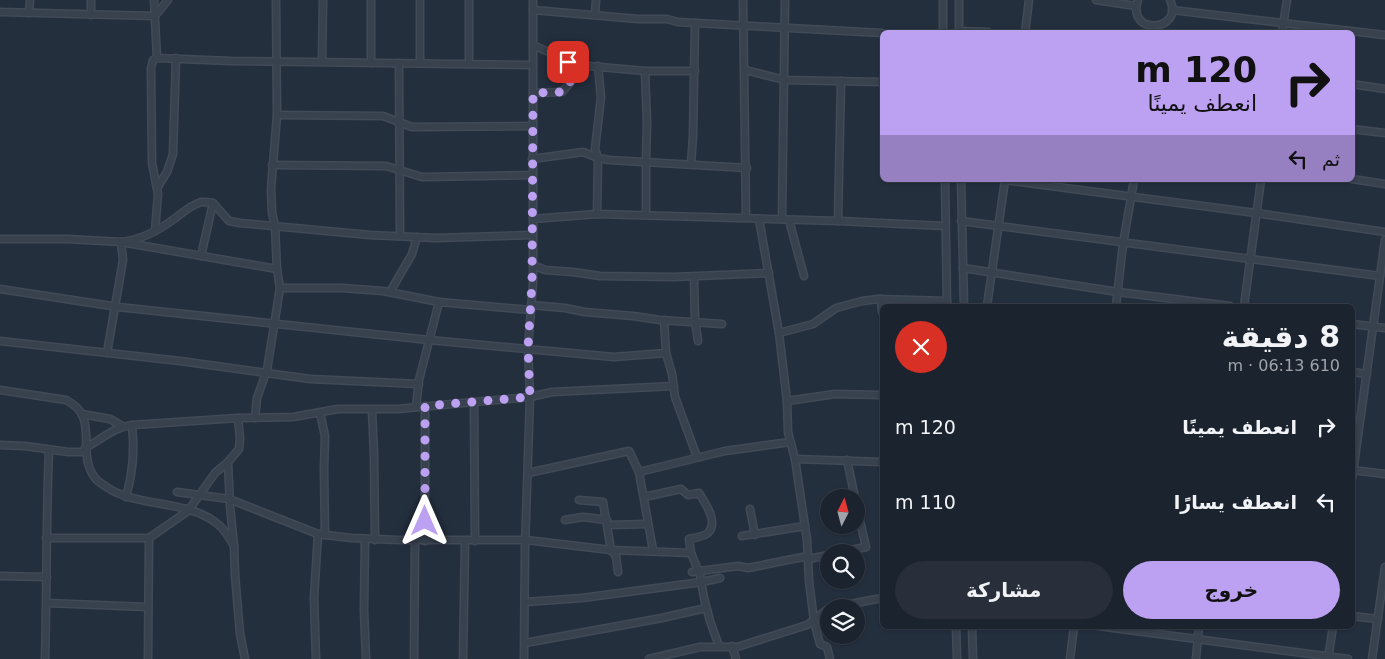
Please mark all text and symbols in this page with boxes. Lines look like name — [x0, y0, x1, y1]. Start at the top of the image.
pin — [547, 41, 589, 83]
icon: arrive — [554, 48, 582, 76]
text: 120 m — [1135, 50, 1257, 90]
icon: right — [1275, 50, 1340, 115]
text: انعطف يمينًا — [1148, 91, 1257, 116]
icon: left — [1284, 145, 1312, 173]
text: ثم — [1322, 148, 1340, 170]
text: 8 دقيقة — [1222, 319, 1340, 354]
button: close — [895, 321, 947, 373]
text: 610 m · 06:13 — [1227, 356, 1340, 375]
icon: right — [1312, 413, 1340, 441]
text: 120 m — [895, 416, 956, 438]
text: انعطف يمينًا — [1182, 416, 1297, 438]
icon: left — [1312, 488, 1340, 516]
north arrow — [820, 489, 865, 534]
map controls — [820, 489, 865, 644]
text: 110 m — [895, 491, 956, 513]
text: انعطف يسارًا — [1174, 491, 1297, 513]
position arrow — [398, 494, 450, 546]
button: search — [820, 544, 865, 589]
button: مشاركة — [895, 561, 1113, 619]
button: خروج — [1123, 561, 1340, 619]
button: layers — [820, 599, 865, 644]

